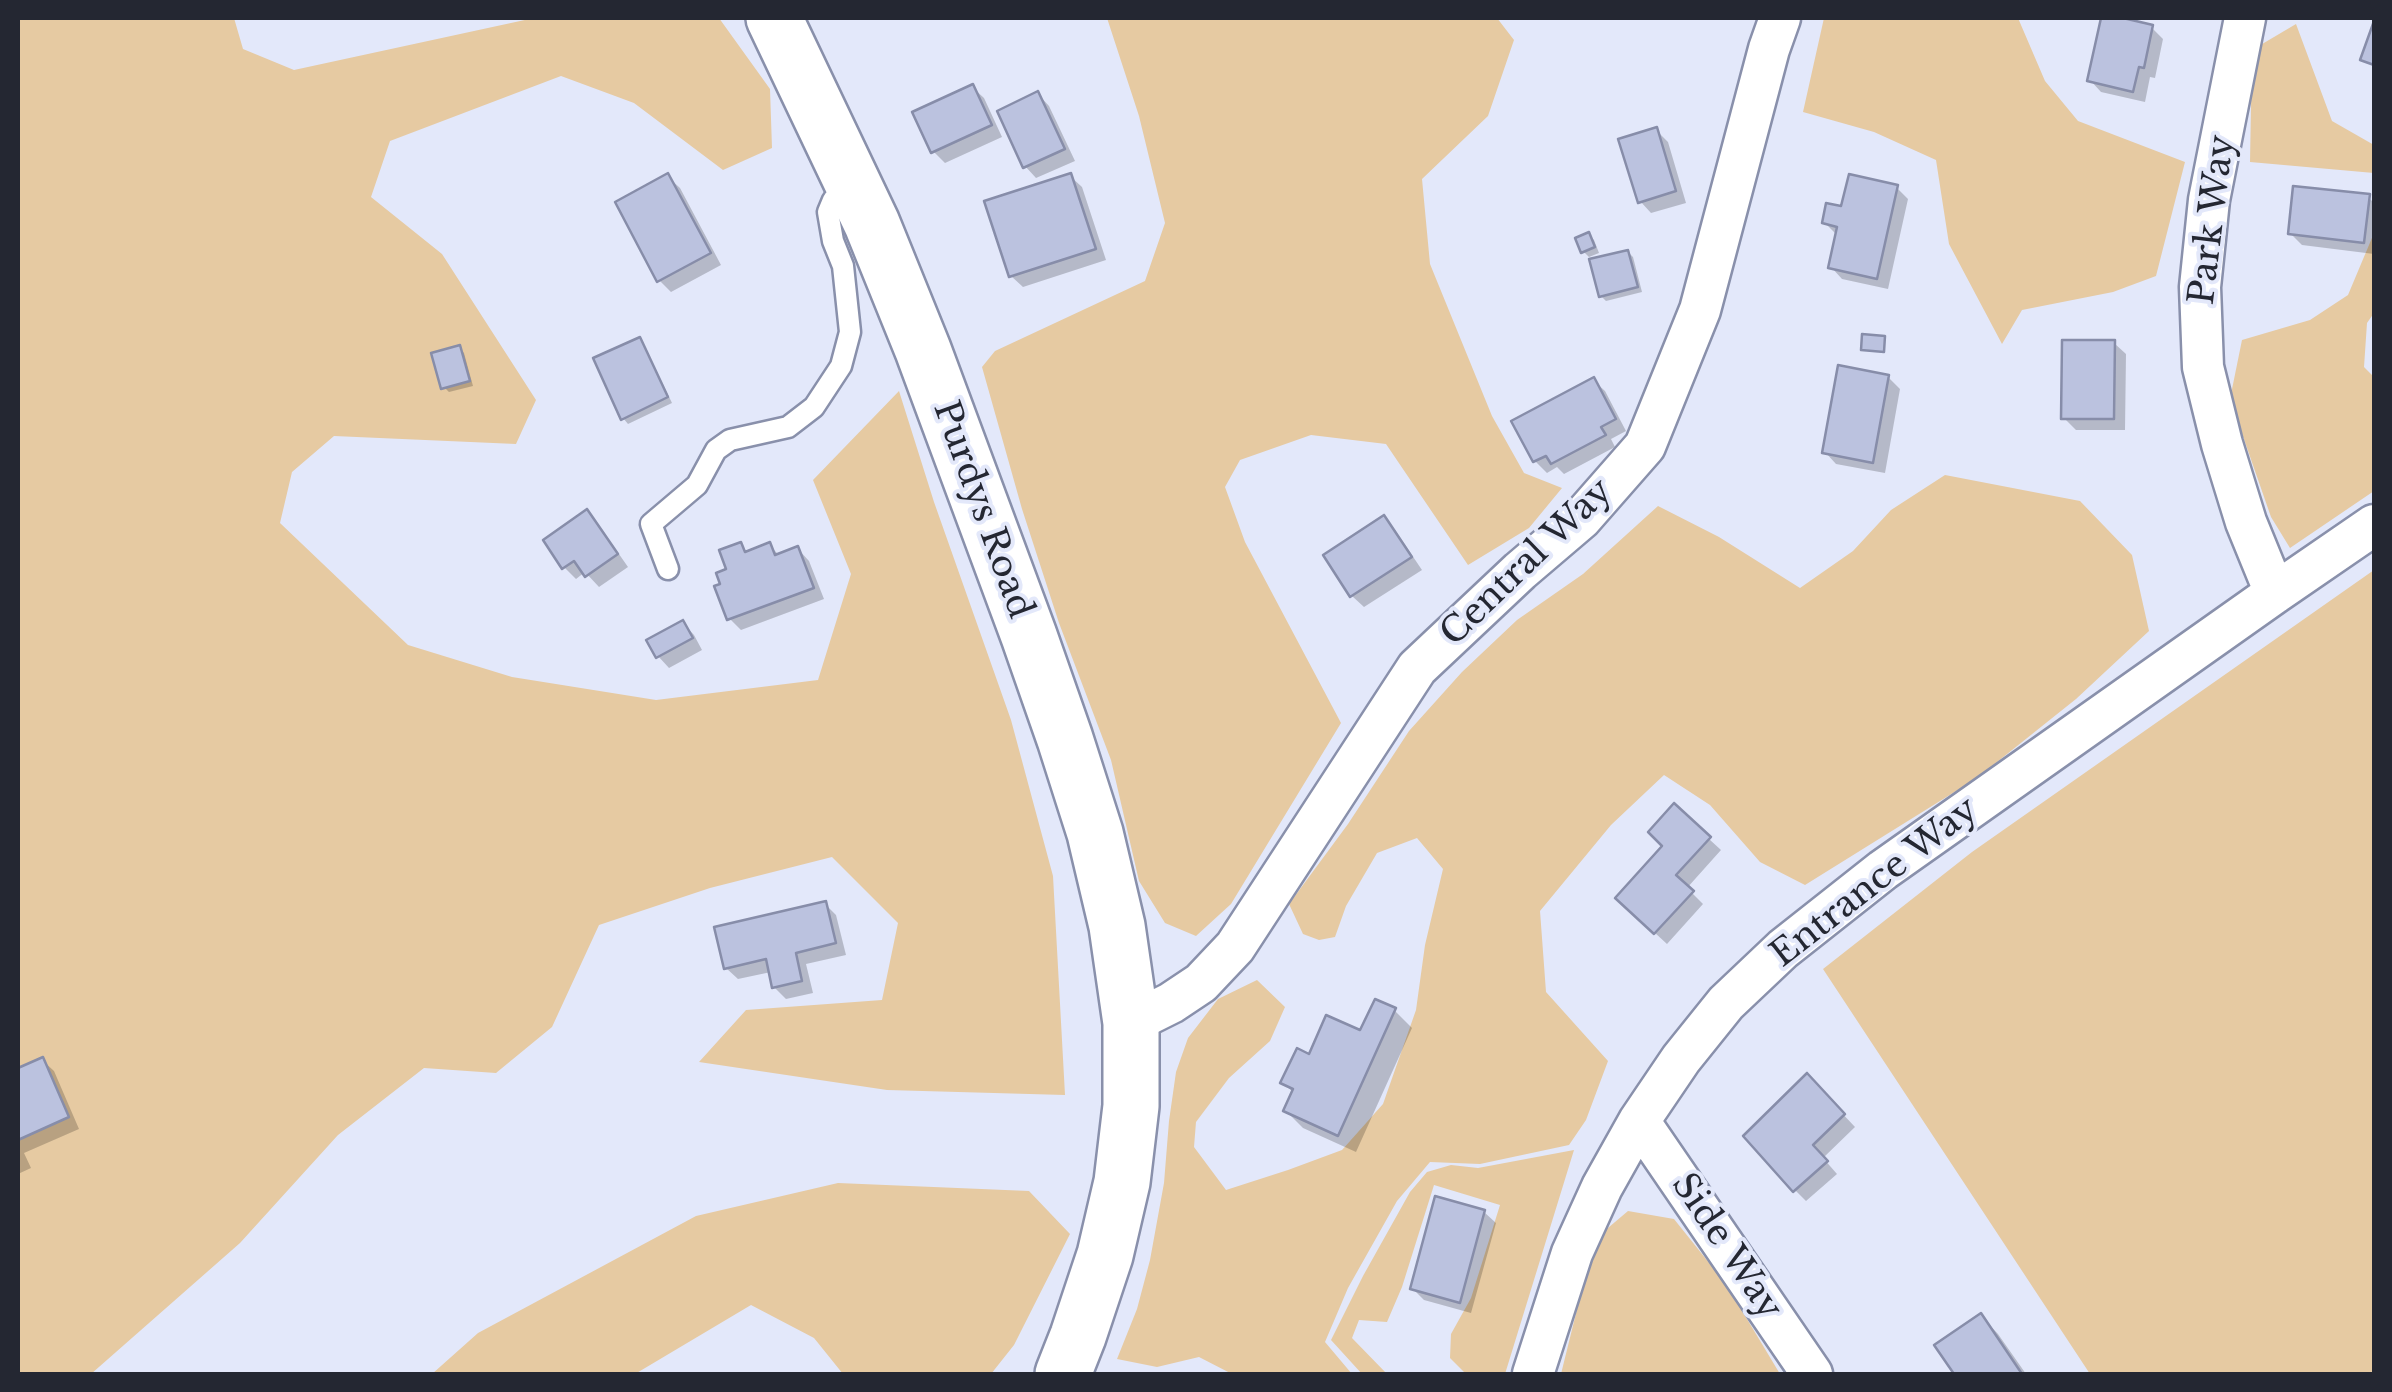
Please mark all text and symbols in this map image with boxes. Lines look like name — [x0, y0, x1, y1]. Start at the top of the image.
street label: Park Way — [2182, 133, 2244, 307]
street label: Purdys Road — [923, 396, 1041, 624]
street label: Central Way — [1433, 471, 1621, 655]
street label: Entrance Way — [1763, 789, 1987, 977]
street label: Side Way — [1662, 1166, 1790, 1328]

